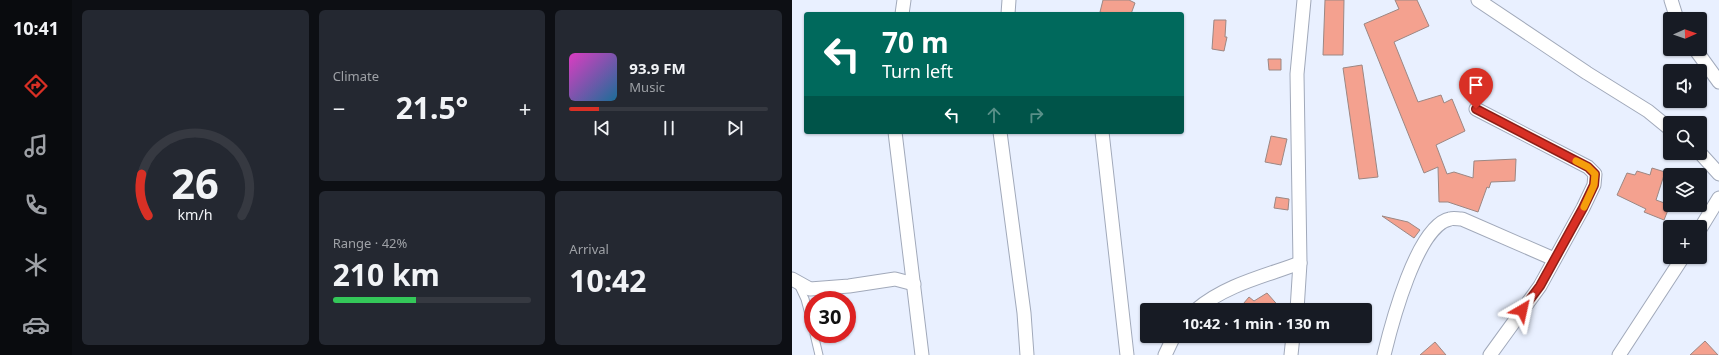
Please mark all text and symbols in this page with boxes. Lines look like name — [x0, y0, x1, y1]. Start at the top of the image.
north arrow — [1663, 12, 1707, 56]
map controls — [1663, 12, 1707, 264]
text: 10:41 — [13, 16, 59, 40]
text: 70 m — [882, 23, 949, 61]
icon: left — [816, 28, 868, 80]
text: 93.9 FM — [629, 58, 686, 78]
text: Turn left — [882, 59, 953, 83]
button: sound — [1663, 64, 1707, 108]
text: Climate — [333, 67, 379, 85]
pin — [1459, 68, 1493, 109]
icon: directions — [22, 72, 50, 100]
icon: arrive — [1465, 74, 1487, 96]
text: Music — [629, 78, 665, 96]
text: 21.5° — [396, 87, 468, 128]
text: − — [333, 93, 345, 123]
text: + — [519, 93, 531, 123]
icon: left — [941, 104, 963, 126]
icon: ahead — [983, 104, 1005, 126]
icon: right — [1025, 104, 1047, 126]
button: search — [1663, 116, 1707, 160]
icon: previous — [591, 117, 613, 139]
icon: pause — [658, 117, 680, 139]
icon: next — [724, 117, 746, 139]
icon: music — [22, 132, 50, 160]
text: 26 — [172, 154, 219, 210]
button: layers — [1663, 168, 1707, 212]
icon: phone — [22, 191, 50, 219]
text: km/h — [178, 204, 213, 223]
button: + — [1663, 220, 1707, 264]
text: Range · 42% — [333, 234, 407, 252]
text: Arrival — [569, 240, 609, 258]
icon: climate — [22, 251, 50, 279]
text: 210 km — [333, 254, 440, 295]
text: 10:42 — [569, 260, 646, 301]
position arrow — [1501, 289, 1543, 331]
speed limit sign: 30 — [804, 291, 856, 343]
icon: car — [22, 311, 50, 339]
text: 10:42 · 1 min · 130 m — [1182, 313, 1330, 333]

